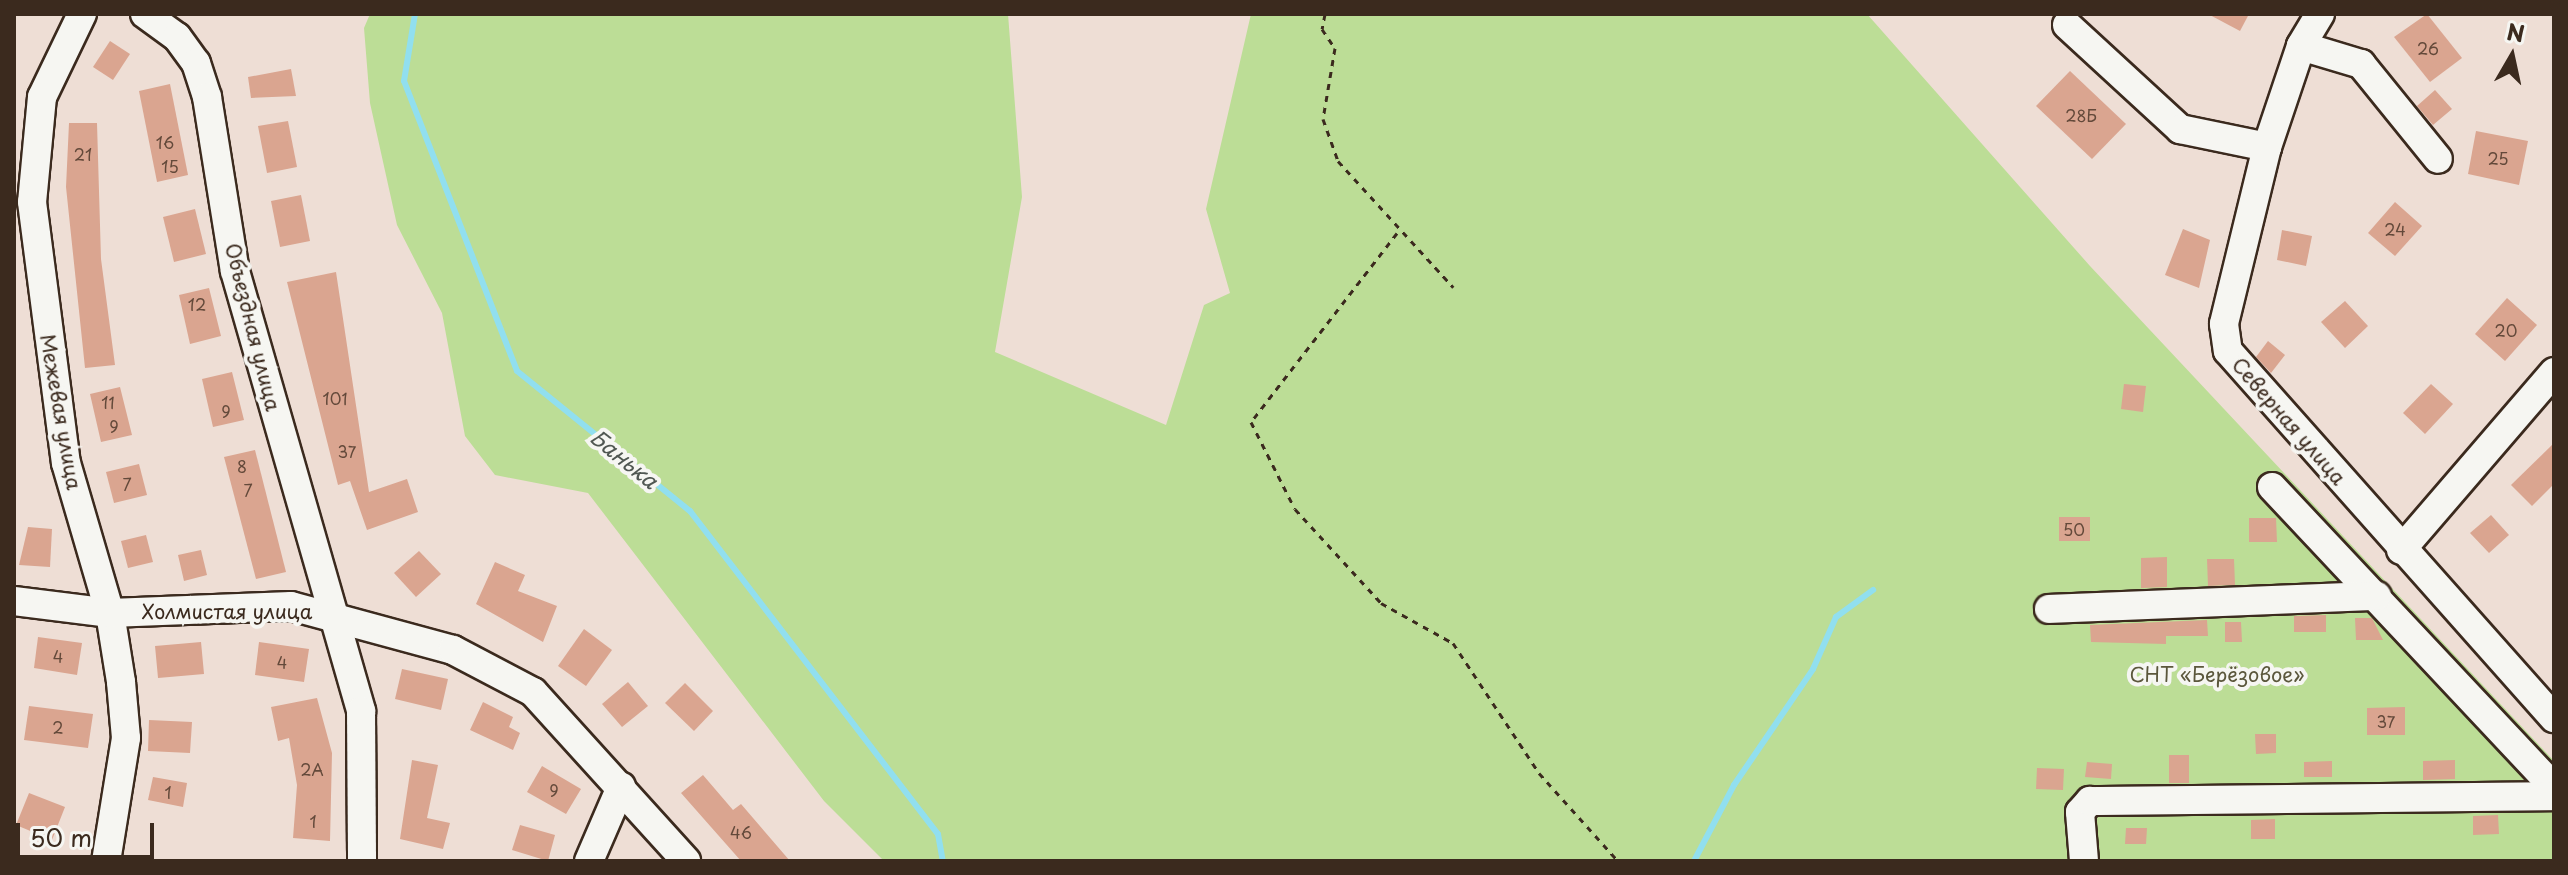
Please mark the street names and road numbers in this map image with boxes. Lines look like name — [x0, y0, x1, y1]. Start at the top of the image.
street label: Объездная улица — [220, 240, 286, 414]
street label: Межевая улица — [35, 332, 87, 492]
street label: Северная улица — [2227, 352, 2351, 490]
street label: Холмистая улица — [142, 599, 312, 623]

